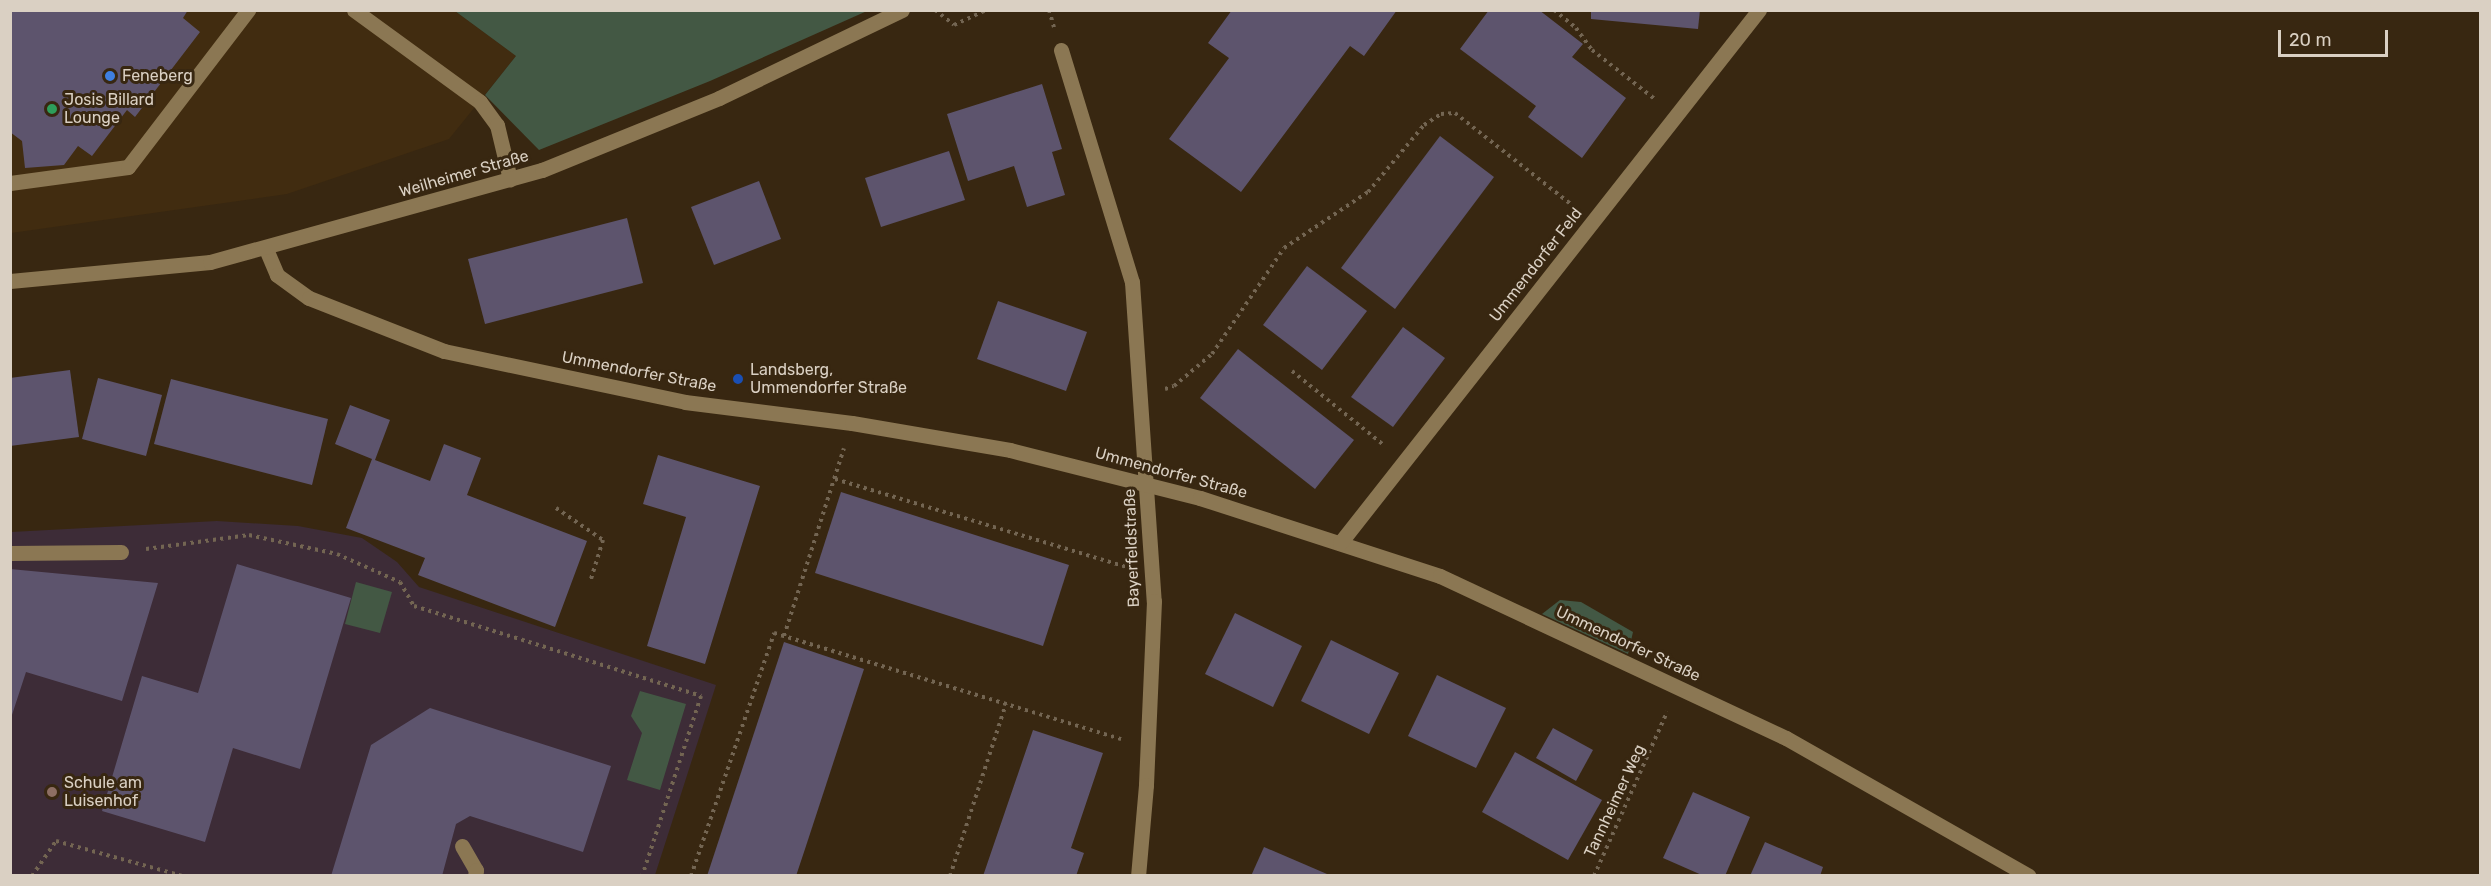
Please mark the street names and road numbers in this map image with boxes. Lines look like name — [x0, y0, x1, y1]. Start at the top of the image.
street label: Weilheimer Straße — [397, 146, 531, 202]
street label: Ummendorfer Feld — [1485, 204, 1587, 326]
street label: Ummendorfer Straße — [560, 348, 718, 396]
street label: Ummendorfer Straße — [1092, 443, 1250, 503]
street label: Bayerfeldstraße — [1120, 488, 1144, 608]
street label: Ummendorfer Straße — [1553, 602, 1703, 686]
street label: Tannheimer Weg — [1580, 741, 1650, 861]

